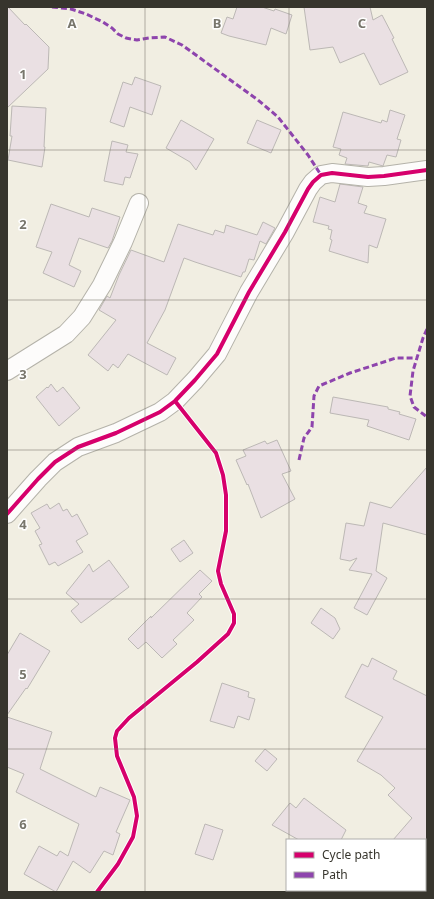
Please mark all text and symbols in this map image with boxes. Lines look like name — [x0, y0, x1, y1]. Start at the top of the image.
text: A — [68, 14, 77, 32]
text: B — [213, 14, 221, 32]
text: C — [358, 14, 366, 32]
text: 1 — [19, 65, 27, 83]
text: 2 — [19, 215, 27, 233]
text: 3 — [19, 365, 27, 383]
text: 4 — [19, 515, 27, 533]
text: 5 — [19, 665, 27, 683]
text: 6 — [19, 815, 27, 833]
legend — [286, 839, 426, 891]
text: Cycle path — [322, 846, 380, 863]
text: Path — [322, 866, 348, 883]

